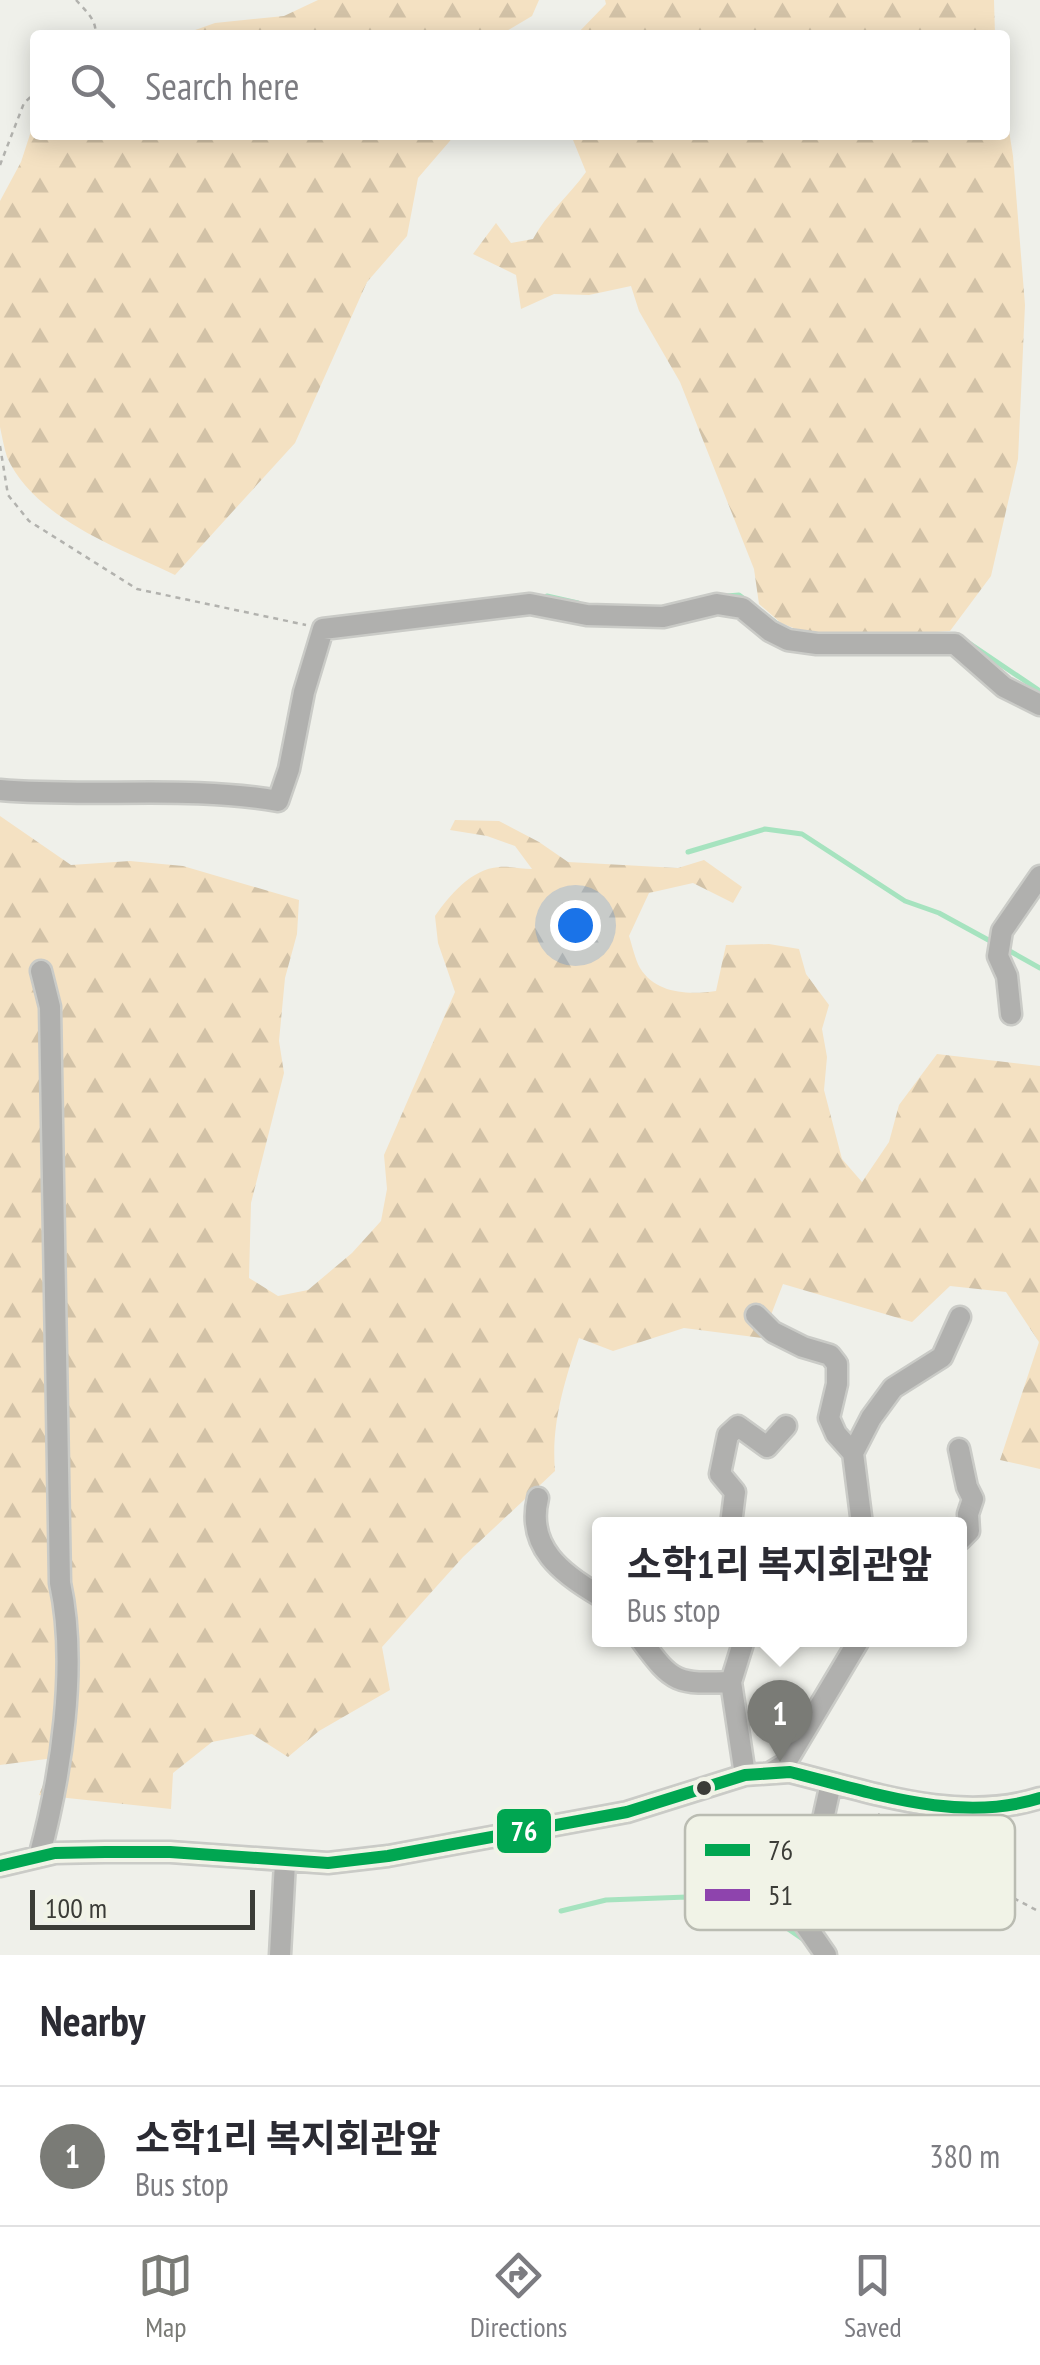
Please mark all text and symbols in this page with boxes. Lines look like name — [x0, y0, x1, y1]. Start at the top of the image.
search box — [30, 30, 1010, 140]
icon: search — [65, 58, 120, 113]
text: Search here — [145, 61, 299, 110]
your location — [550, 900, 601, 951]
popup — [592, 1517, 967, 1647]
text: 소학1리 복지회관앞 — [627, 1539, 932, 1588]
text: Bus stop — [627, 1589, 720, 1631]
pin: 1 — [748, 1680, 812, 1762]
unlabelled marker — [694, 1778, 714, 1798]
line badge: 76 — [495, 1807, 553, 1855]
text: 76 — [511, 1812, 537, 1849]
legend — [685, 1815, 1015, 1930]
text: 76 — [768, 1831, 793, 1868]
text: 51 — [768, 1876, 793, 1913]
scale bar — [30, 1885, 255, 1930]
text: 100 m — [45, 1889, 107, 1926]
text: Nearby — [40, 1993, 145, 2048]
text: 소학1리 복지회관앞 — [135, 2113, 441, 2162]
text: 1 — [65, 2135, 80, 2177]
text: 380 m — [929, 2135, 1000, 2177]
text: Bus stop — [135, 2163, 229, 2205]
tab: Map — [138, 2248, 193, 2345]
tab: Directions — [470, 2248, 567, 2345]
tab: Saved — [844, 2248, 902, 2345]

